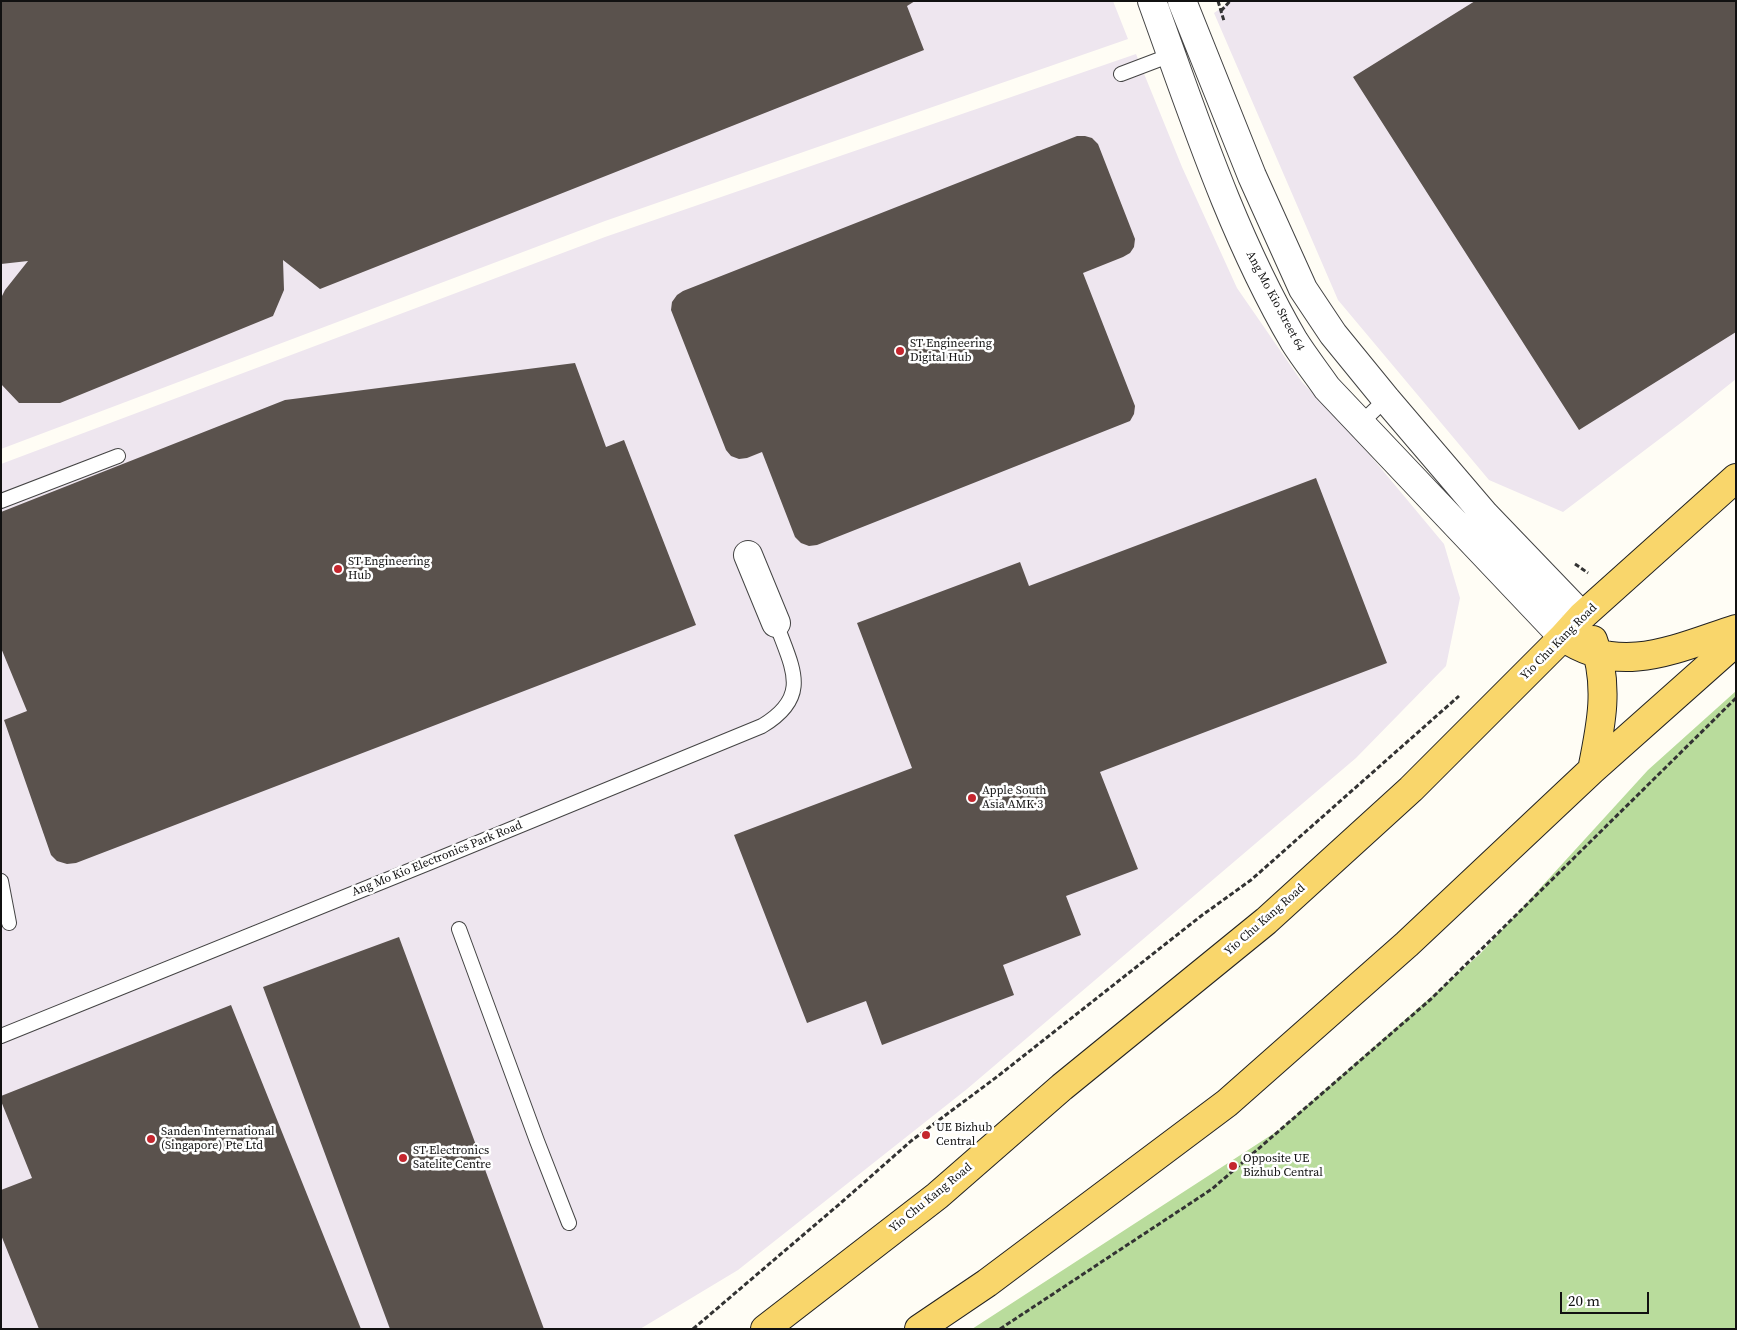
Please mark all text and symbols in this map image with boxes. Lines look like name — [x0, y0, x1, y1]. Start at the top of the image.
street label: Ang Mo Kio Street 64 — [1243, 249, 1307, 353]
place label: ST Engineering Digital Hub — [910, 337, 992, 365]
marker: ST Engineering Digital Hub — [894, 345, 906, 357]
place label: ST Engineering Hub — [348, 555, 430, 583]
marker: ST Engineering Hub — [332, 563, 344, 575]
street label: Yio Chu Kang Road — [1518, 601, 1600, 683]
place label: Apple South Asia AMK 3 — [982, 784, 1047, 812]
marker: Apple South Asia AMK 3 — [966, 792, 978, 804]
street label: Ang Mo Kio Electronics Park Road — [350, 818, 524, 900]
street label: Yio Chu Kang Road — [1222, 881, 1308, 959]
place label: UE Bizhub Central — [936, 1121, 992, 1149]
place label: Sanden International (Singapore) Pte Ltd — [161, 1125, 275, 1153]
marker: UE Bizhub Central — [920, 1129, 932, 1141]
marker: Sanden International (Singapore) Pte Ltd — [145, 1133, 157, 1145]
place label: ST Electronics Satelite Centre — [413, 1144, 491, 1172]
marker: ST Electronics Satelite Centre — [397, 1152, 409, 1164]
place label: Opposite UE Bizhub Central — [1243, 1152, 1323, 1180]
street label: Yio Chu Kang Road — [887, 1160, 975, 1236]
marker: Opposite UE Bizhub Central — [1227, 1160, 1239, 1172]
scale bar — [1562, 1282, 1651, 1314]
text: 20 m — [1568, 1290, 1600, 1311]

